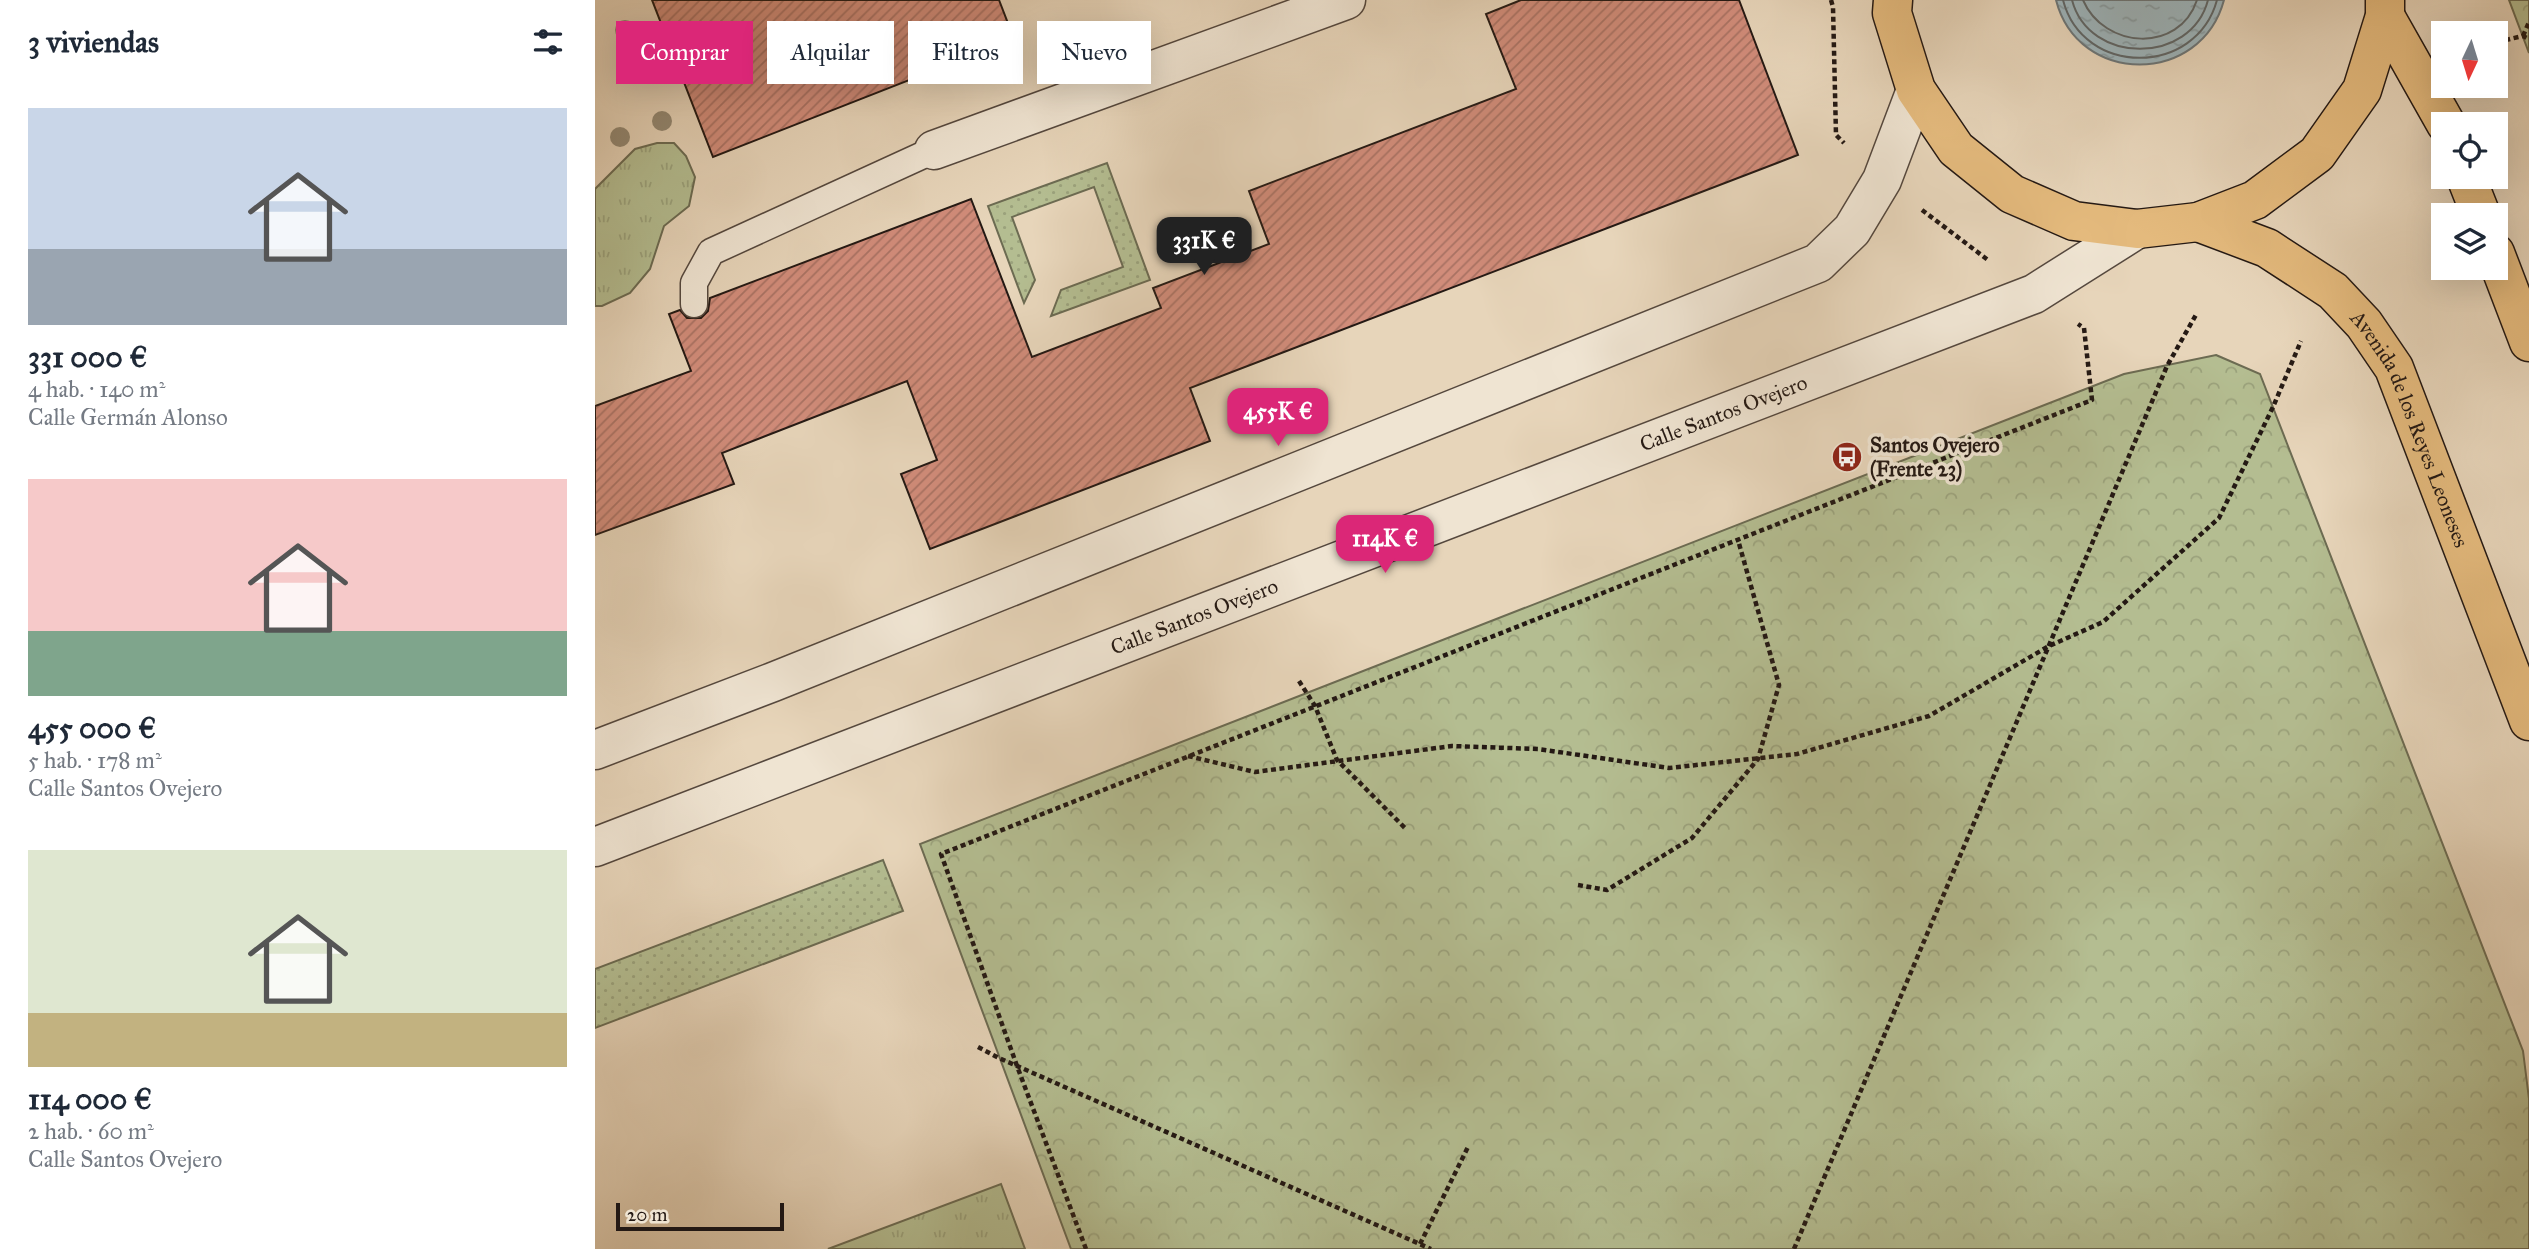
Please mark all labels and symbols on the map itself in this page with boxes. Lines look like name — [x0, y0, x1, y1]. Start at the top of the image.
north arrow — [2431, 21, 2508, 98]
pin: 331K € — [1147, 218, 1261, 277]
street label: Avenida de los Reyes Leoneses — [2344, 304, 2474, 551]
street label: Calle Santos Ovejero — [1636, 369, 1811, 457]
pin: 455K € — [1221, 388, 1335, 448]
place label: Santos Ovejero (Frente 23) — [1870, 432, 2000, 482]
bus stop icon: Santos Ovejero (Frente 23) — [1830, 440, 1864, 474]
pin: 114K € — [1328, 516, 1442, 575]
street label: Calle Santos Ovejero — [1107, 573, 1282, 661]
scale bar — [616, 1200, 784, 1232]

